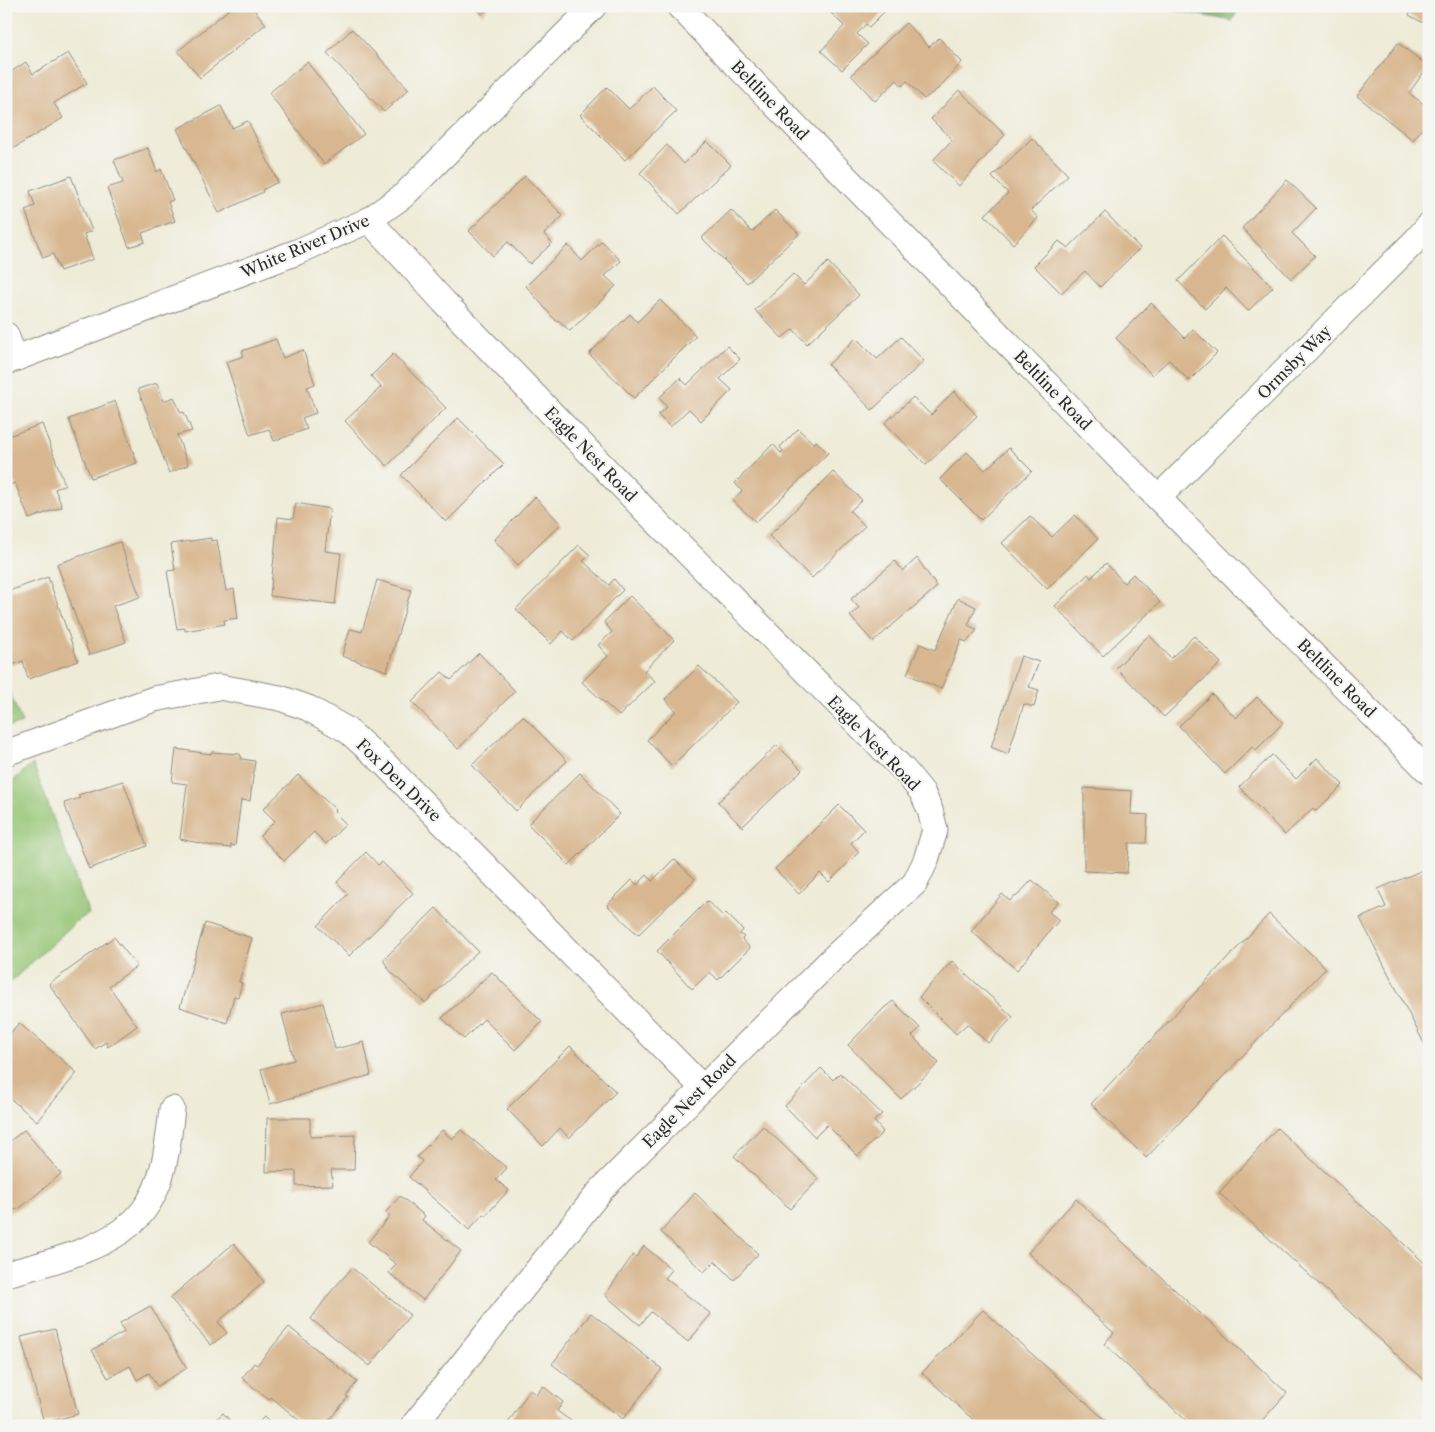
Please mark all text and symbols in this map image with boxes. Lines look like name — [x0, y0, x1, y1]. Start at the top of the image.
street label: Beltline Road — [727, 56, 813, 144]
street label: White River Drive — [237, 210, 372, 282]
street label: Ormsby Way — [1253, 320, 1336, 403]
street label: Beltline Road — [1010, 346, 1096, 434]
street label: Eagle Nest Road — [541, 402, 641, 506]
street label: Beltline Road — [1294, 635, 1381, 722]
street label: Eagle Nest Road — [824, 691, 924, 795]
street label: Fox Den Drive — [352, 735, 446, 826]
street label: Eagle Nest Road — [638, 1050, 740, 1152]

